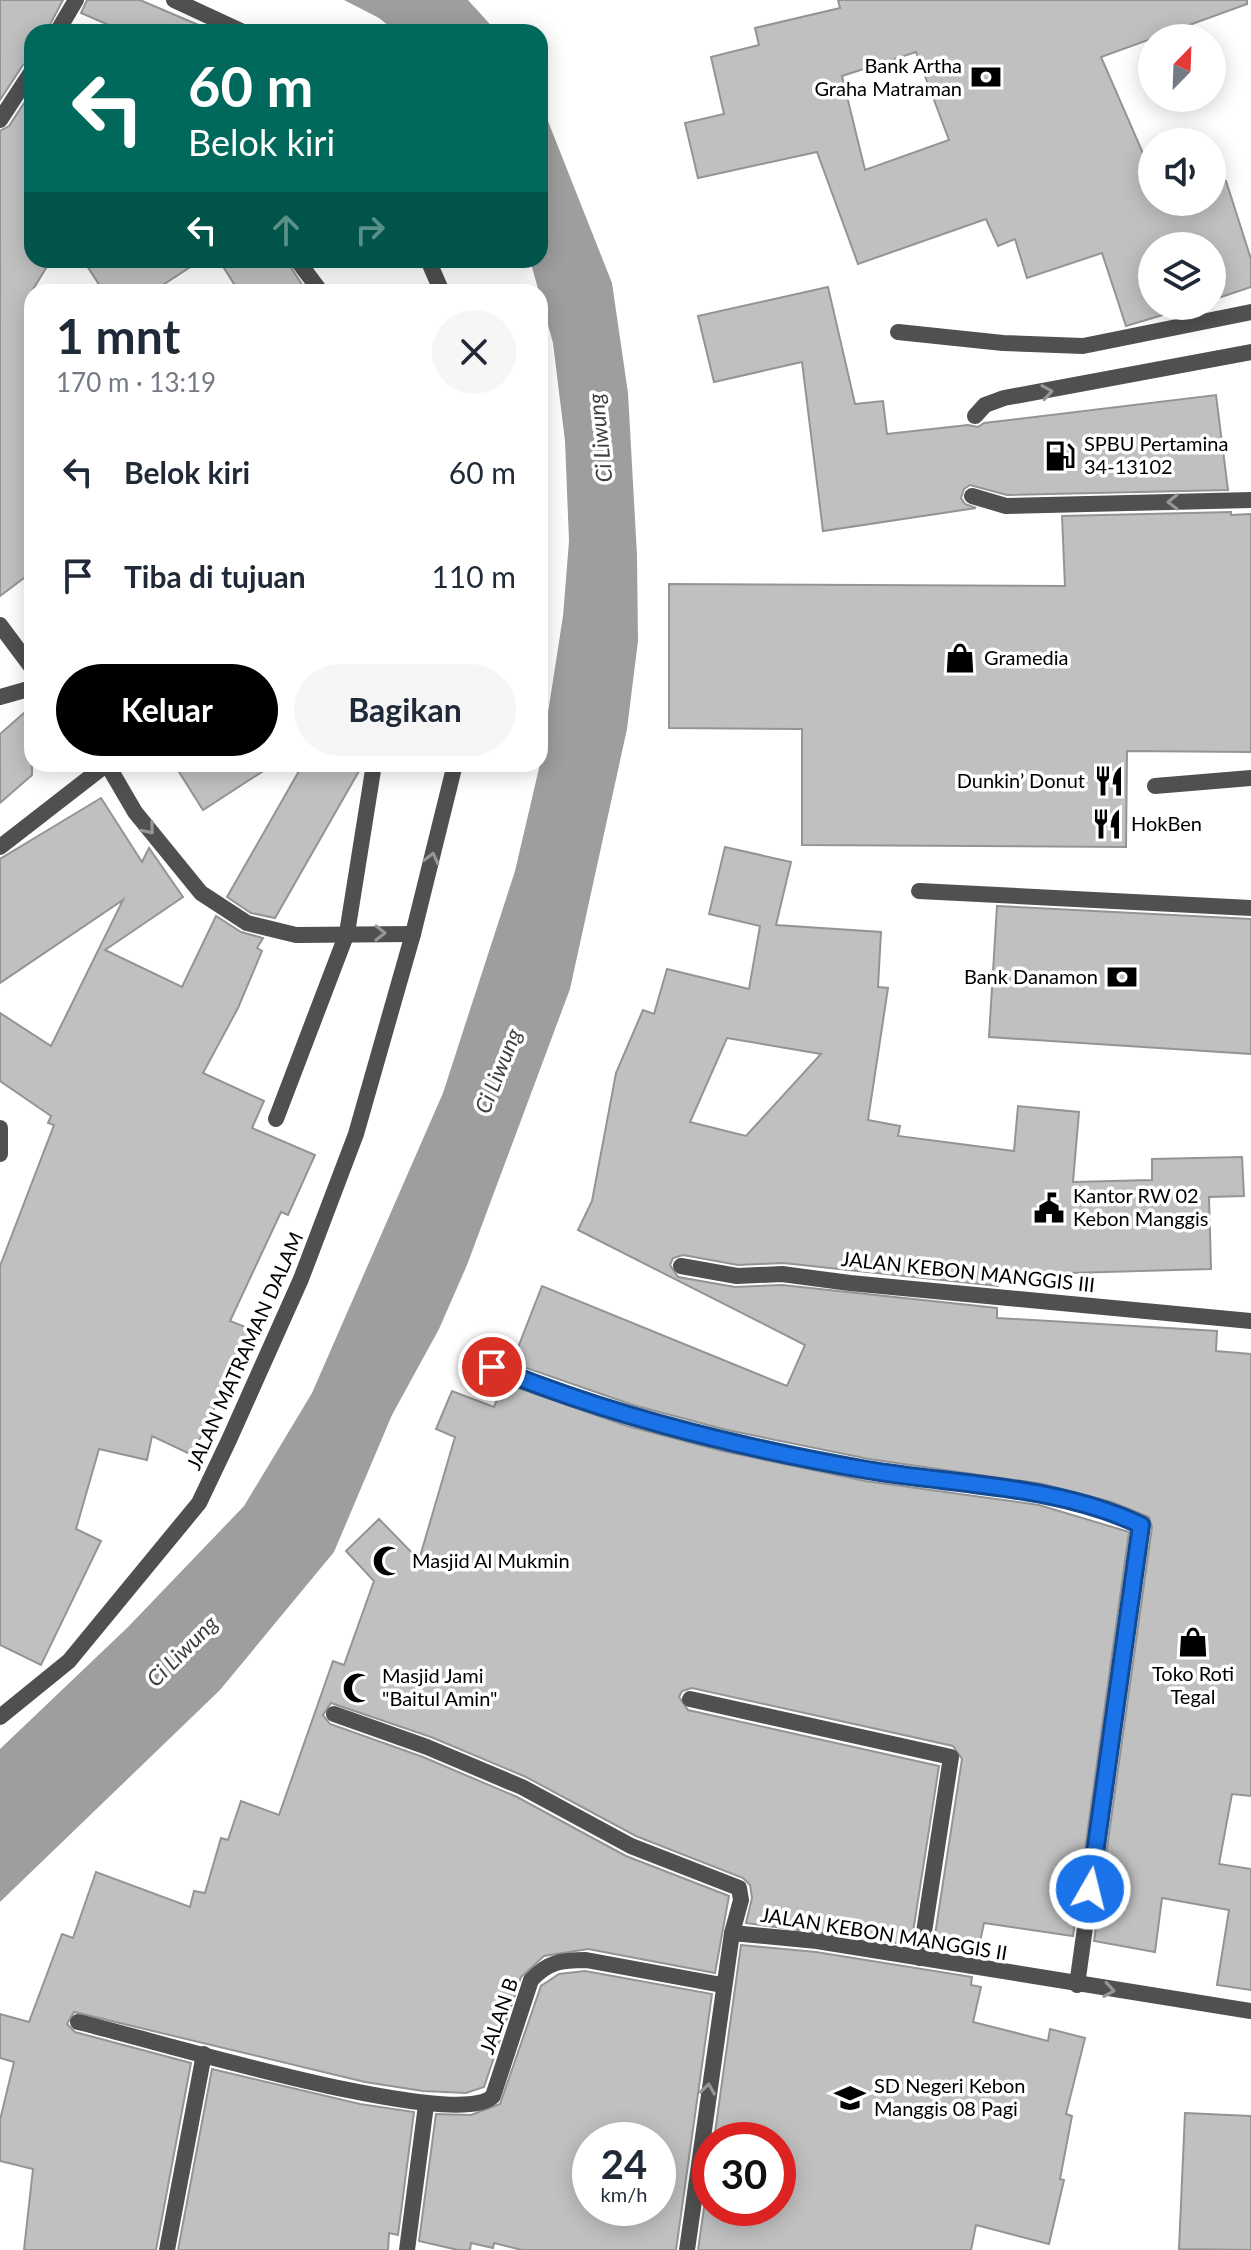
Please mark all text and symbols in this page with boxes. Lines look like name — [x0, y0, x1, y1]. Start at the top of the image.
north arrow — [1138, 24, 1226, 112]
map controls — [1138, 24, 1226, 320]
text: 60 m — [188, 52, 313, 119]
place label: Bank Artha Graha Matraman — [814, 53, 962, 100]
icon: left — [56, 56, 160, 160]
bank icon: Bank Artha Graha Matraman — [969, 60, 1003, 94]
text: Belok kiri — [188, 120, 335, 164]
button: sound — [1138, 128, 1226, 216]
icon: left — [180, 208, 224, 252]
icon: ahead — [264, 208, 308, 252]
icon: right — [348, 208, 392, 252]
button: layers — [1138, 232, 1226, 320]
text: 1 mnt — [56, 307, 180, 364]
button: close — [432, 310, 516, 394]
text: 170 m · 13:19 — [56, 366, 216, 398]
one-way arrow — [1040, 384, 1053, 401]
water label: Ci Liwung — [581, 392, 618, 484]
place label: SPBU Pertamina 34-13102 — [1084, 431, 1228, 478]
fuel station icon: SPBU Pertamina 34-13102 — [1043, 439, 1077, 473]
icon: left — [56, 450, 100, 494]
text: Belok kiri — [124, 454, 250, 490]
text: 60 m — [449, 454, 516, 490]
one-way arrow — [1166, 493, 1179, 510]
icon: arrive — [56, 554, 100, 598]
text: Tiba di tujuan — [124, 558, 306, 594]
text: 110 m — [431, 558, 516, 594]
shop icon: Gramedia — [943, 641, 977, 675]
place label: Gramedia — [984, 645, 1068, 669]
button: Keluar — [56, 664, 278, 756]
button: Bagikan — [294, 664, 516, 756]
restaurant icon: Dunkin’ Donut — [1092, 764, 1126, 798]
place label: Dunkin’ Donut — [957, 768, 1085, 792]
restaurant icon: HokBen — [1090, 807, 1124, 841]
place label: HokBen — [1131, 811, 1202, 835]
one-way arrow — [139, 820, 154, 834]
one-way arrow — [422, 852, 439, 865]
one-way arrow — [374, 924, 387, 942]
bank icon: Bank Danamon — [1105, 960, 1139, 994]
place label: Bank Danamon — [964, 964, 1098, 988]
water label: Ci Liwung — [468, 1024, 527, 1117]
place label: Kantor RW 02 Kebon Manggis — [1073, 1183, 1208, 1230]
public building icon: Kantor RW 02 Kebon Manggis — [1032, 1191, 1066, 1225]
street label: JALAN MATRAMAN DALAM — [181, 1228, 307, 1473]
street label: JALAN KEBON MANGGIS III — [840, 1246, 1096, 1296]
pin — [458, 1333, 526, 1401]
icon: arrive — [470, 1345, 514, 1389]
mosque icon: Masjid Al Mukmin — [371, 1544, 405, 1578]
place label: Masjid Al Mukmin — [412, 1548, 570, 1572]
water label: Ci Liwung — [141, 1609, 223, 1692]
shop icon: Toko Roti Tegal — [1176, 1625, 1210, 1659]
place label: Toko Roti Tegal — [1152, 1661, 1234, 1708]
place label: Masjid Jami "Baitul Amin" — [382, 1663, 498, 1710]
mosque icon: Masjid Jami "Baitul Amin" — [341, 1671, 375, 1705]
position arrow — [1048, 1847, 1132, 1931]
street label: JALAN KEBON MANGGIS II — [759, 1902, 1009, 1964]
street label: JALAN B — [474, 1974, 522, 2057]
one-way arrow — [1102, 1981, 1116, 1998]
place label: SD Negeri Kebon Manggis 08 Pagi — [874, 2073, 1025, 2120]
school or university icon: SD Negeri Kebon Manggis 08 Pagi — [833, 2081, 867, 2115]
one-way arrow — [699, 2083, 716, 2096]
speed limit sign: 30 — [692, 2122, 796, 2226]
text: 24 — [601, 2140, 647, 2188]
text: km/h — [601, 2182, 647, 2206]

